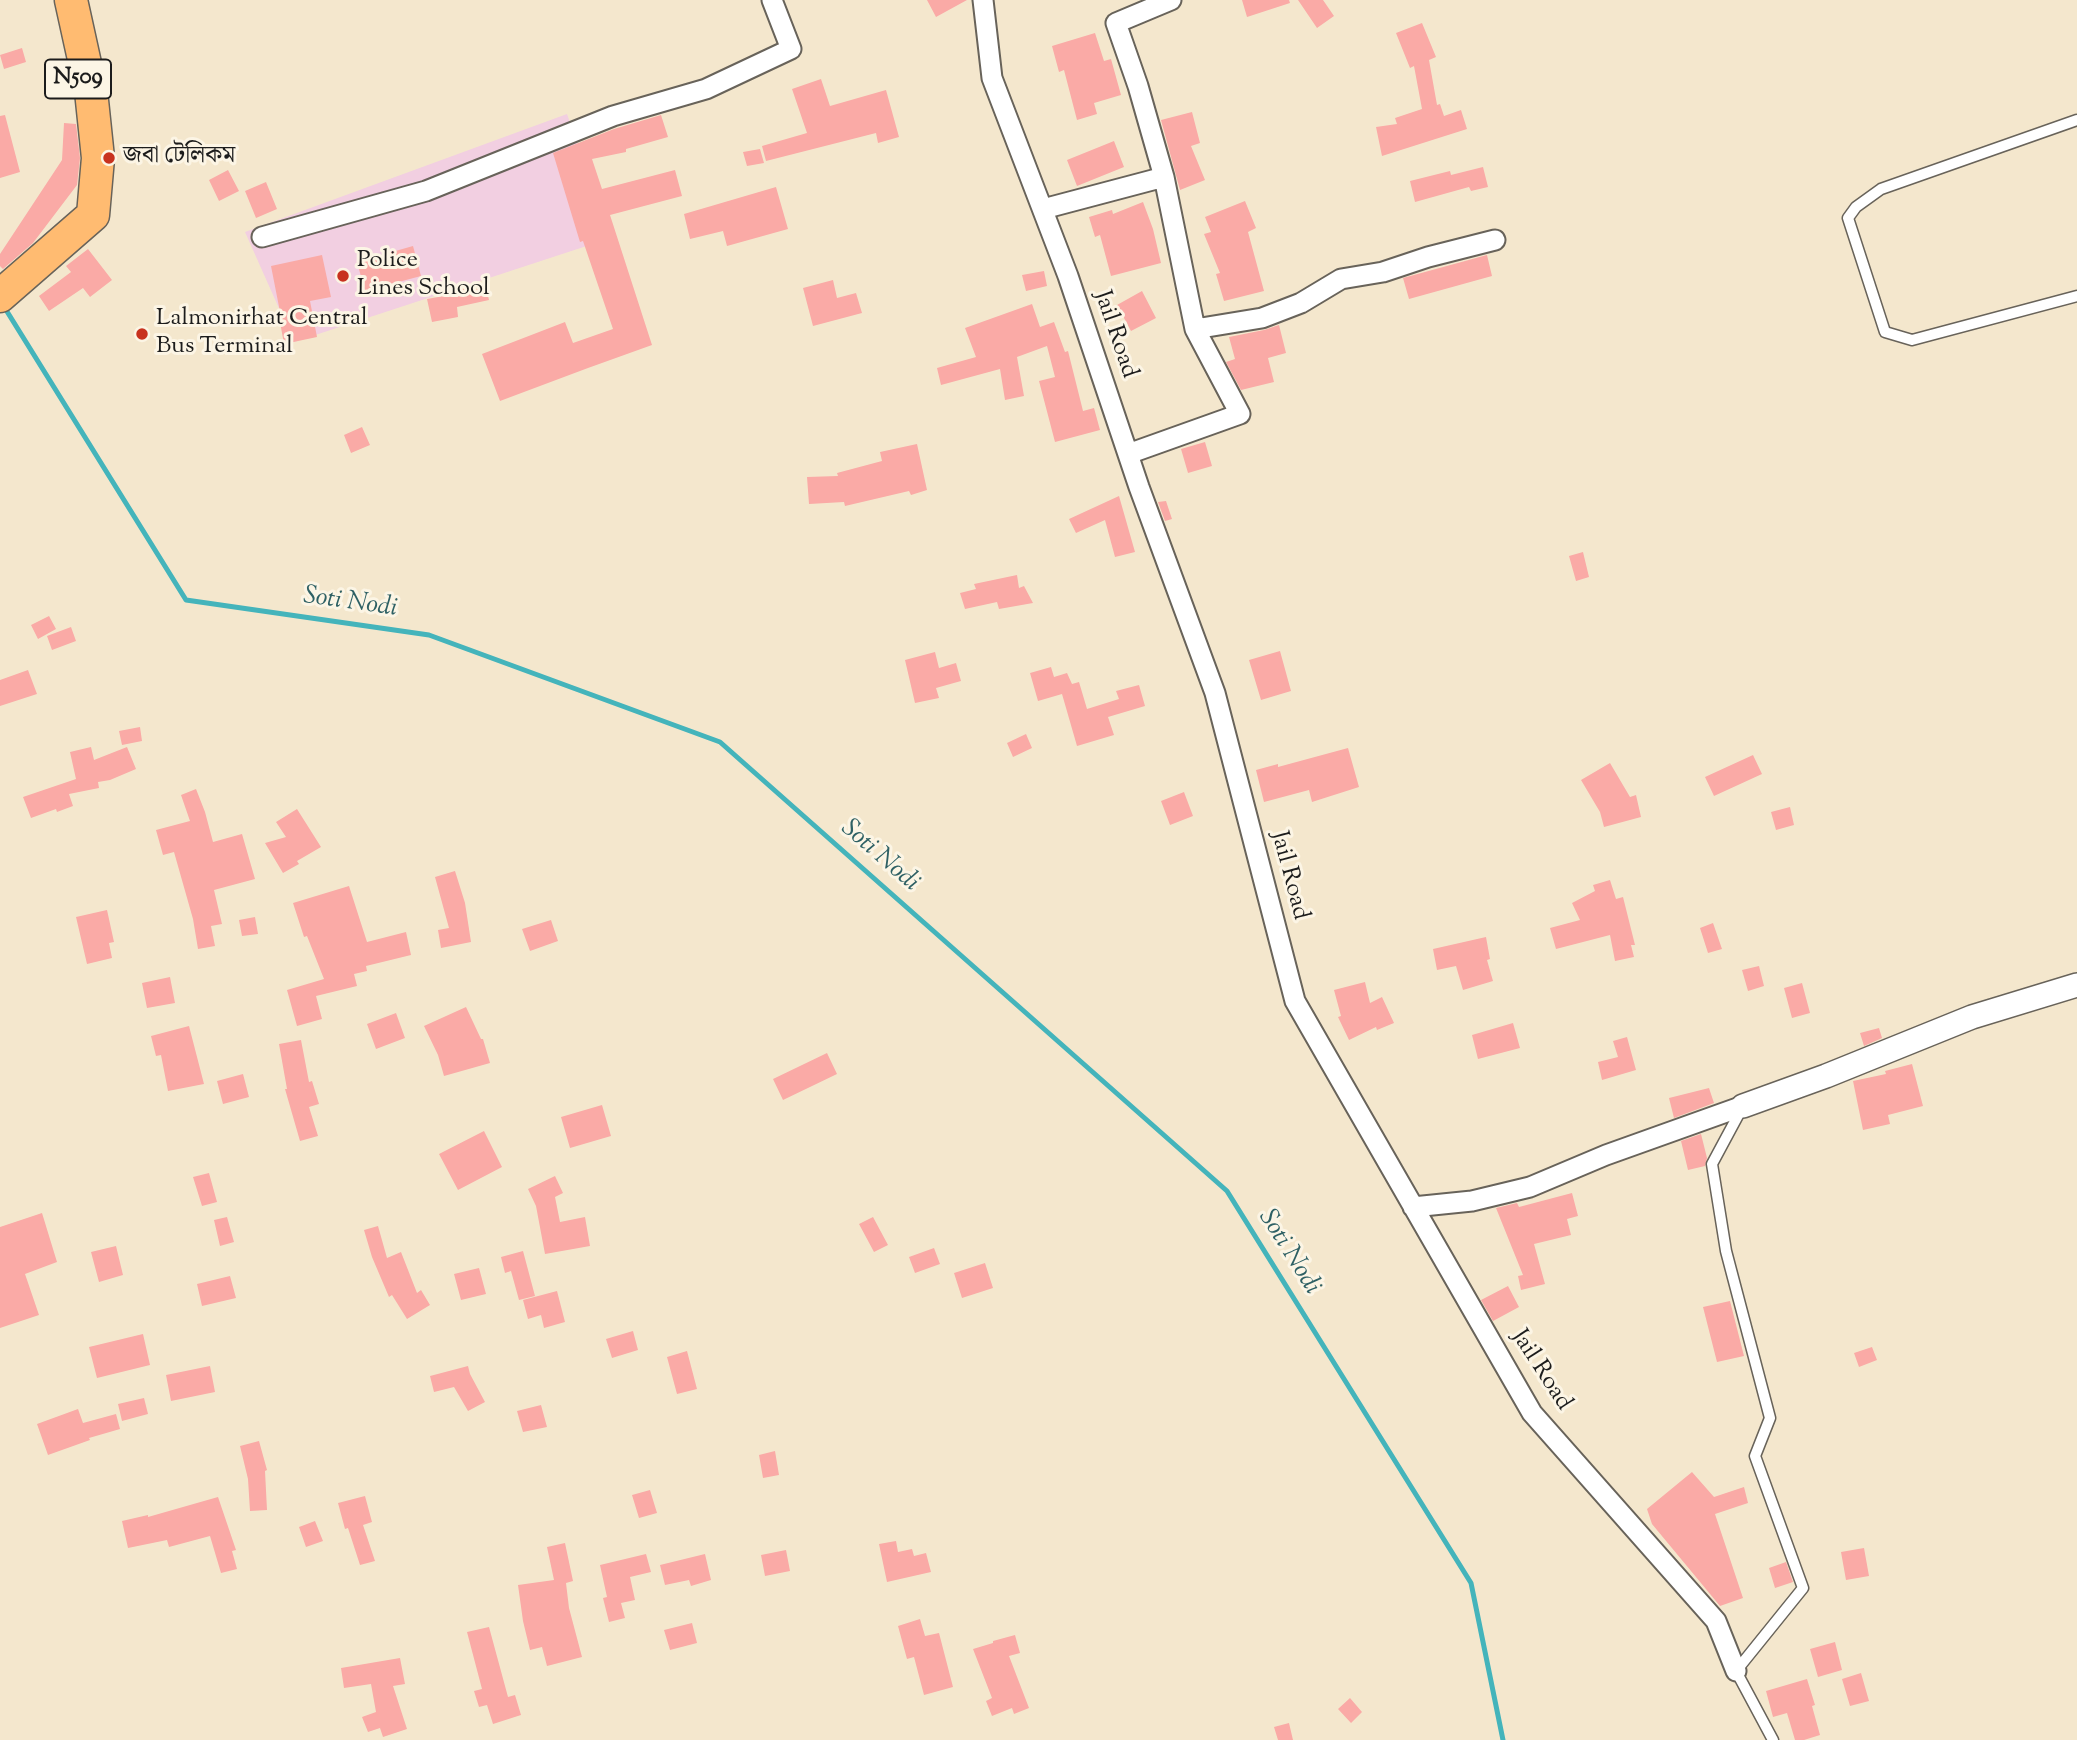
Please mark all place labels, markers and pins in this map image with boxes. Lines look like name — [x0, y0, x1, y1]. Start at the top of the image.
place label: জবা টেলিকম — [123, 144, 235, 172]
marker: জবা টেলিকম — [101, 150, 117, 166]
place label: Police Lines School — [357, 248, 490, 304]
marker: Police Lines School — [335, 268, 351, 284]
place label: Lalmonirhat Central Bus Terminal — [156, 306, 368, 362]
marker: Lalmonirhat Central Bus Terminal — [134, 326, 150, 342]

